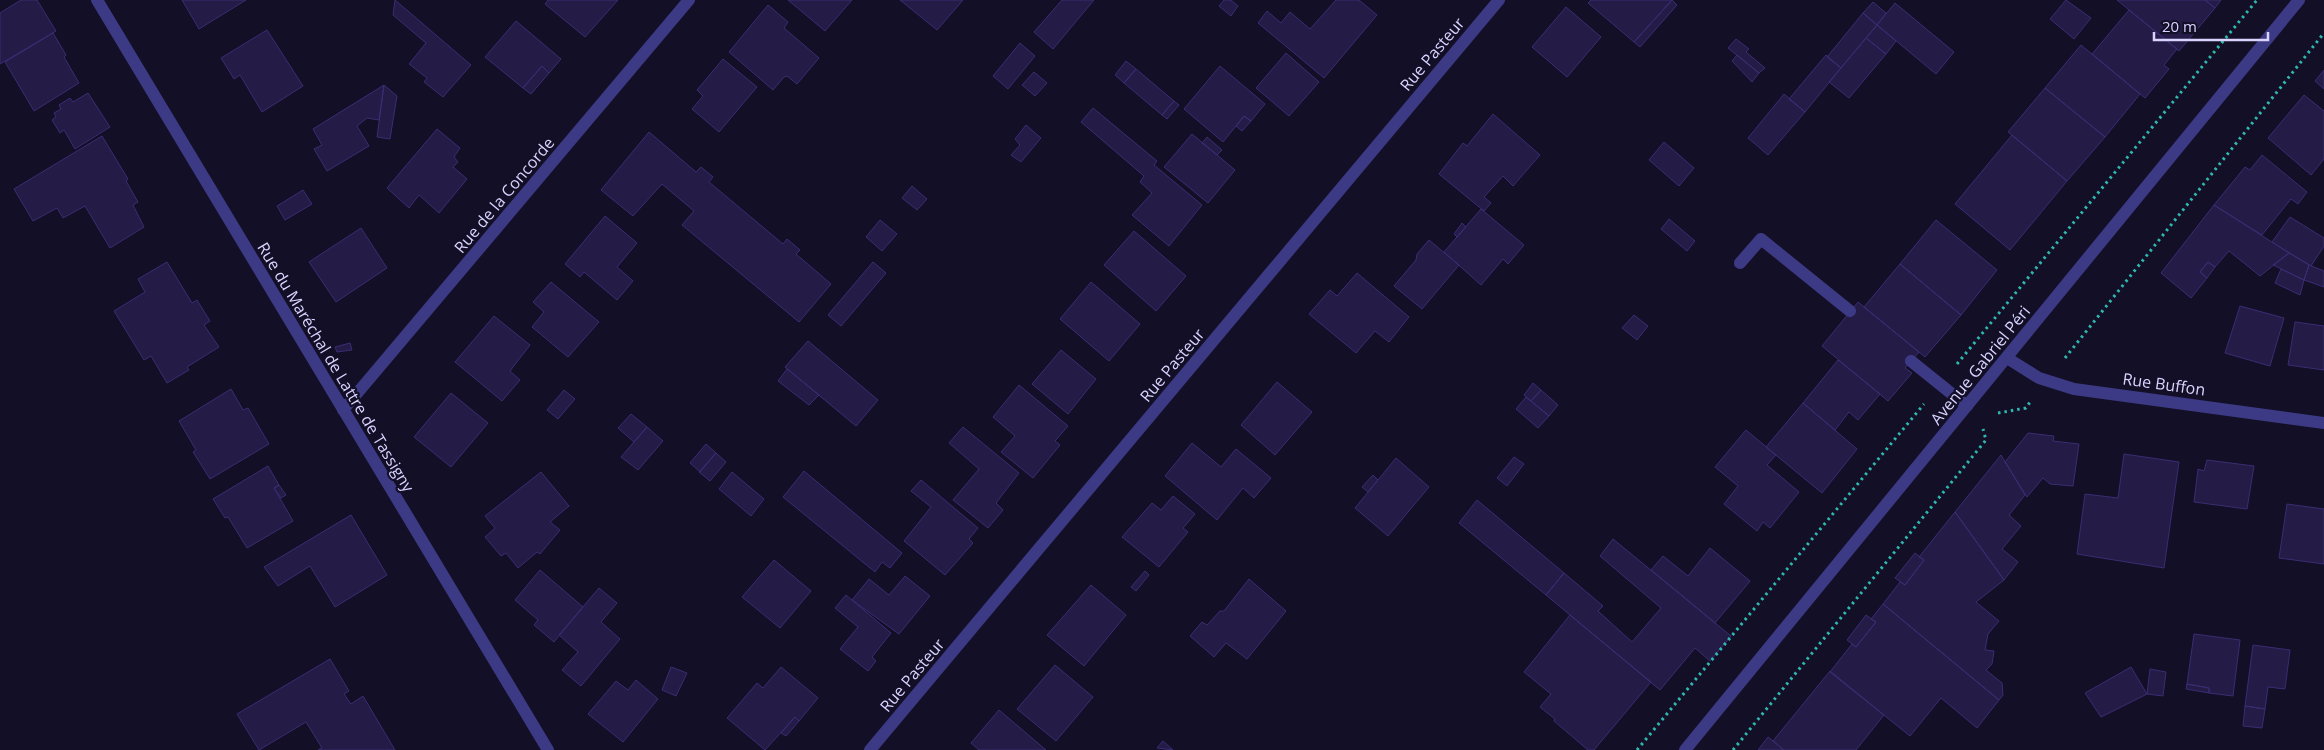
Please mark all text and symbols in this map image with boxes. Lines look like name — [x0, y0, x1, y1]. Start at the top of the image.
scale bar — [2154, 10, 2268, 42]
street label: Rue Pasteur — [1395, 12, 1470, 96]
text: 20 m — [2162, 16, 2197, 36]
street label: Rue de la Concorde — [449, 132, 559, 258]
street label: Rue du Maréchal de Lattre de Tassigny — [252, 238, 420, 497]
street label: Avenue Gabriel Péri — [1925, 301, 2035, 429]
street label: Rue Pasteur — [1135, 323, 1210, 407]
street label: Rue Buffon — [2121, 367, 2207, 401]
street label: Rue Pasteur — [875, 633, 950, 717]

